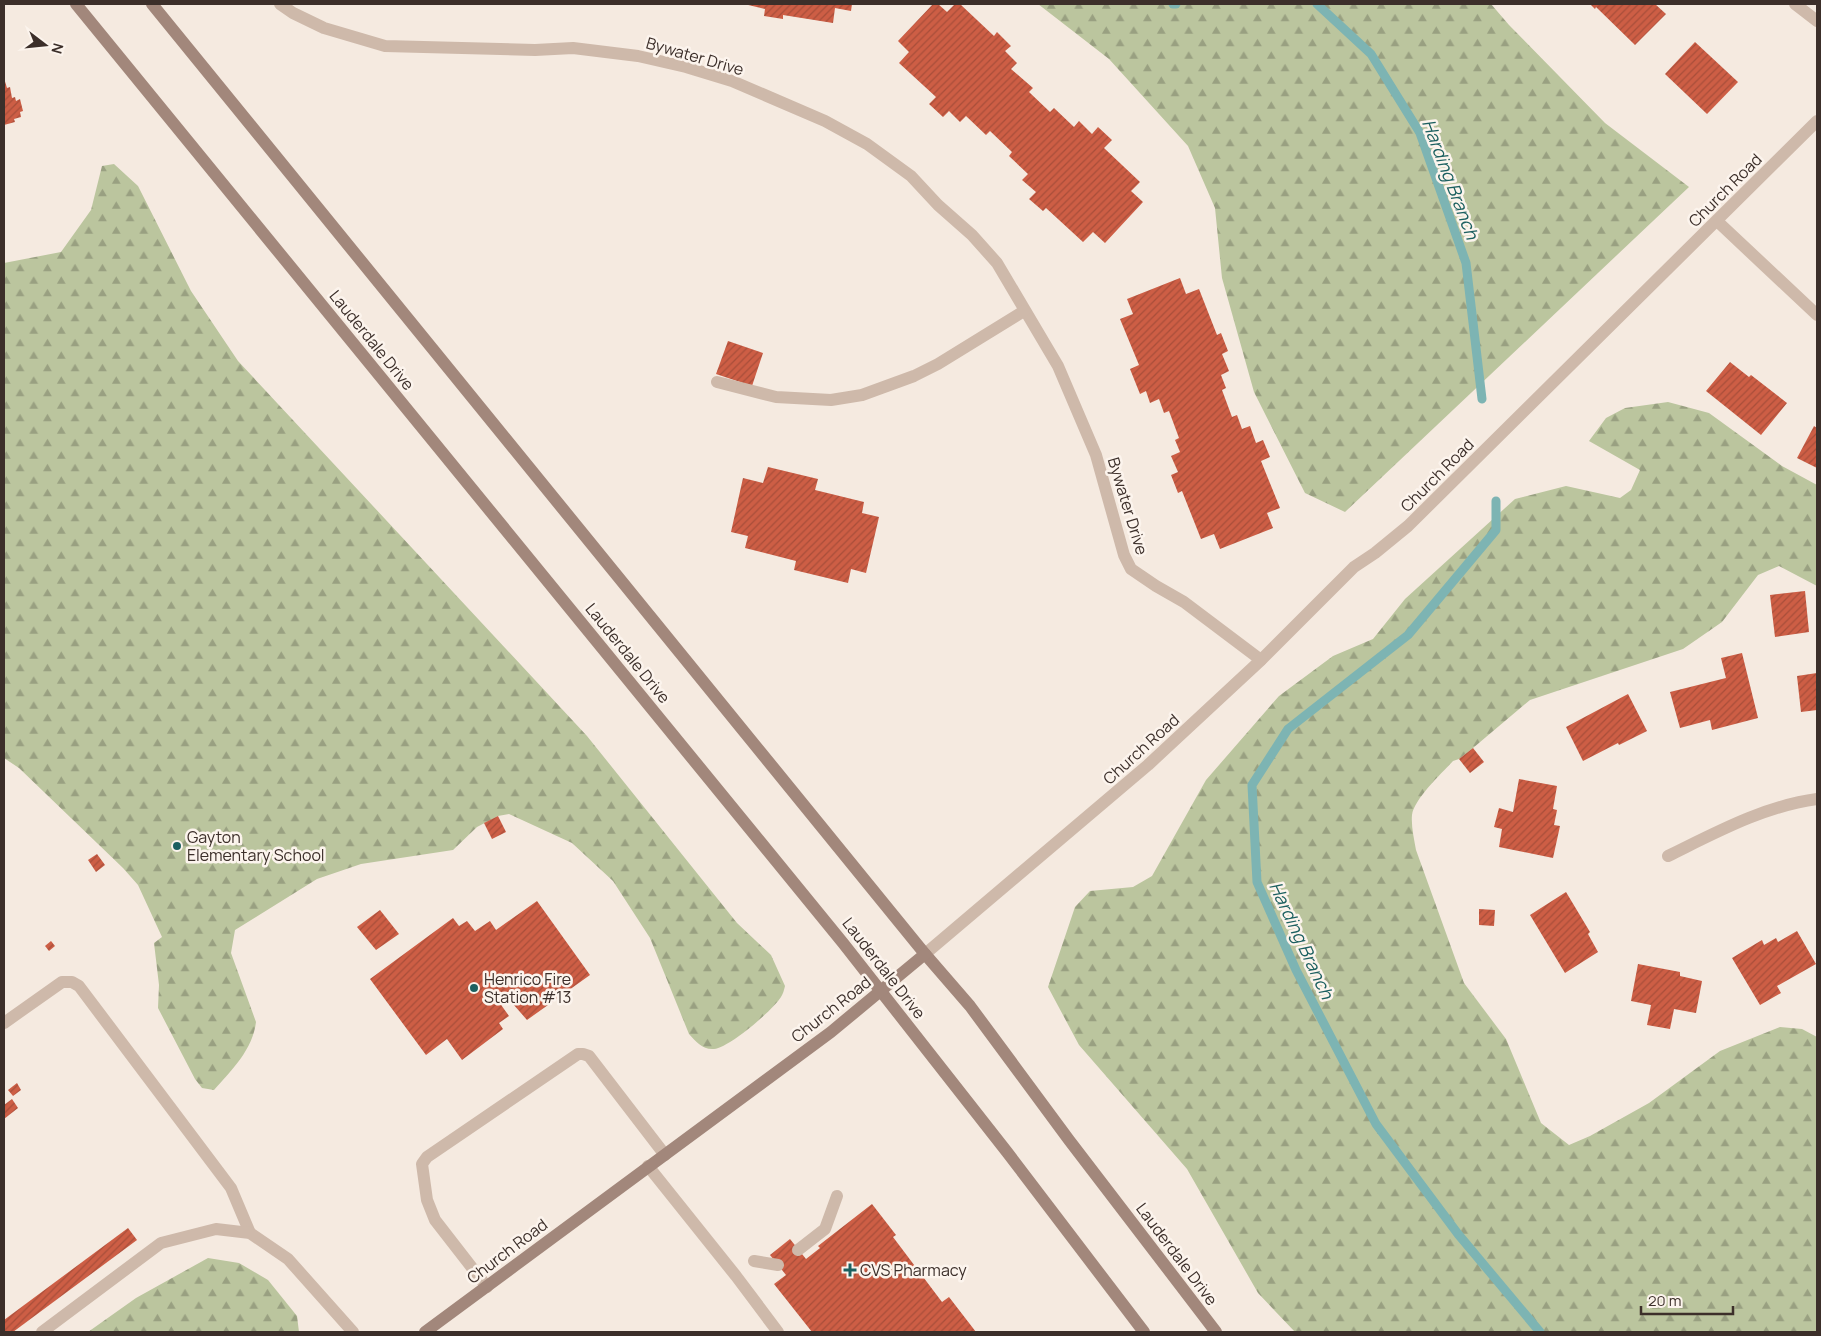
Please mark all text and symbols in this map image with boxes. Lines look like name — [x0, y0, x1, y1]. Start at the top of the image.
north arrow — [20, 20, 70, 70]
street label: Bywater Drive — [644, 32, 746, 80]
text: N — [47, 41, 68, 56]
water label: Harding Branch — [1417, 115, 1485, 244]
street label: Church Road — [1683, 148, 1767, 232]
street label: Lauderdale Drive — [325, 285, 419, 395]
street label: Church Road — [1395, 433, 1479, 517]
street label: Bywater Drive — [1103, 455, 1153, 557]
street label: Lauderdale Drive — [581, 598, 675, 708]
street label: Church Road — [1098, 709, 1184, 789]
place label: Gayton Elementary School — [187, 826, 325, 866]
marker: Gayton Elementary School — [171, 840, 183, 852]
water label: Harding Branch — [1264, 877, 1340, 1004]
street label: Lauderdale Drive — [837, 913, 931, 1023]
place label: Henrico Fire Station #13 — [484, 968, 571, 1008]
street label: Church Road — [787, 971, 875, 1047]
marker: Henrico Fire Station #13 — [468, 982, 480, 994]
street label: Lauderdale Drive — [1131, 1198, 1223, 1310]
street label: Church Road — [462, 1213, 552, 1289]
place label: CVS Pharmacy — [860, 1259, 967, 1281]
marker: CVS Pharmacy — [844, 1264, 856, 1276]
scale bar — [1641, 1284, 1734, 1316]
text: 20 m — [1648, 1290, 1681, 1311]

